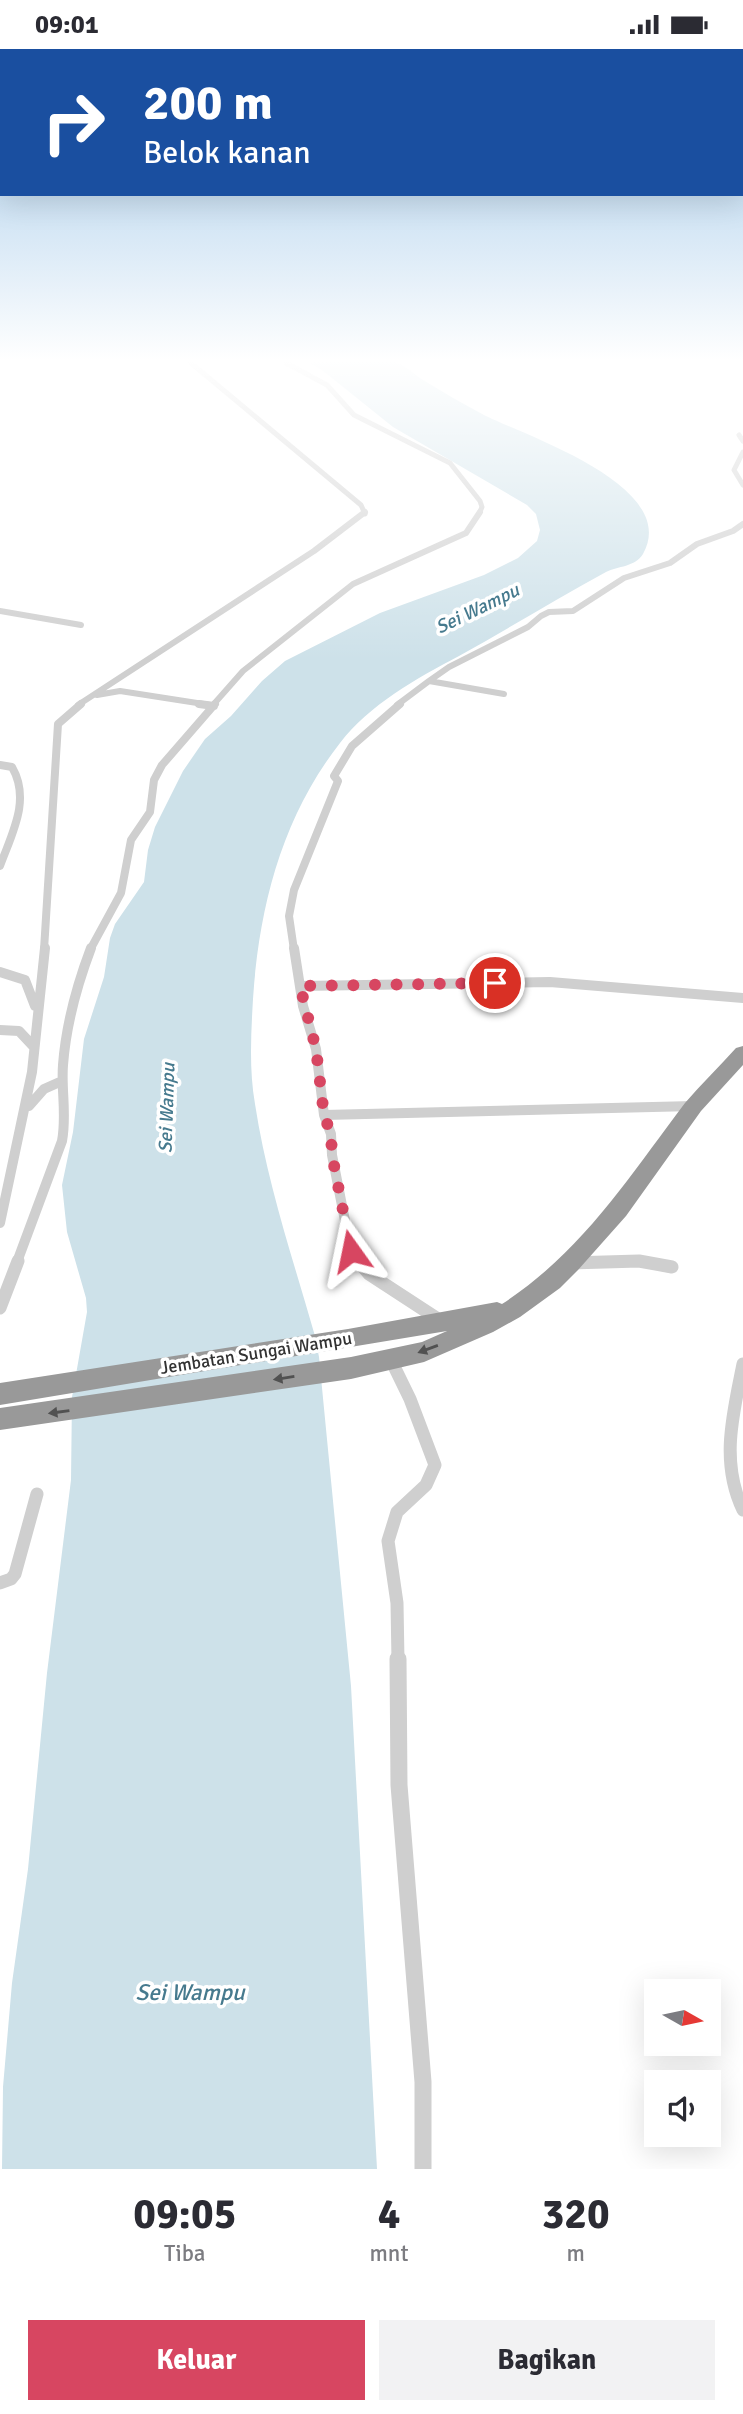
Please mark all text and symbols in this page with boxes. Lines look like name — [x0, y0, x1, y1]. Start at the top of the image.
text: 09:01 — [35, 9, 99, 41]
text: 200 m — [143, 73, 273, 133]
icon: right — [28, 77, 119, 168]
text: Belok kanan — [143, 133, 311, 172]
water label: Sei Wampu — [432, 578, 525, 639]
pin — [465, 953, 525, 1013]
icon: arrive — [476, 964, 514, 1002]
water label: Sei Wampu — [153, 1061, 181, 1153]
position arrow — [314, 1214, 388, 1288]
street label: Jembatan Sungai Wampu — [159, 1327, 353, 1379]
one-way arrow — [418, 1344, 439, 1355]
one-way arrow — [273, 1373, 295, 1384]
one-way arrow — [48, 1407, 70, 1418]
water label: Sei Wampu — [135, 1978, 246, 2007]
north arrow — [644, 1979, 721, 2056]
map controls — [644, 1979, 721, 2147]
button: sound — [644, 2070, 721, 2147]
text: 09:05 — [133, 2189, 236, 2240]
text: 4 — [378, 2189, 400, 2240]
text: 320 — [542, 2189, 610, 2240]
text: Tiba — [164, 2239, 205, 2268]
text: mnt — [370, 2239, 408, 2268]
text: m — [567, 2239, 585, 2268]
button: Keluar — [28, 2320, 365, 2400]
button: Bagikan — [379, 2320, 715, 2400]

